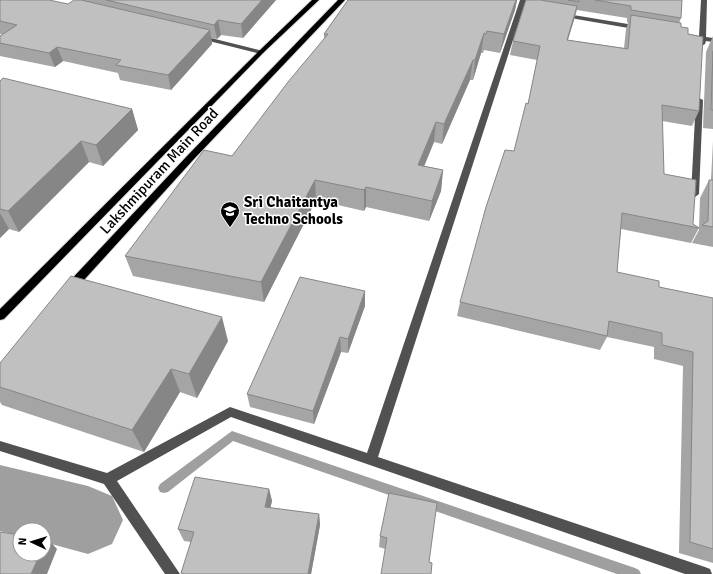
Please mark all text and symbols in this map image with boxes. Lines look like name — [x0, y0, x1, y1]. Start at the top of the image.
street label: Lakshmipuram Main Road — [96, 104, 222, 238]
place label: Sri Chaitantya Techno Schools — [244, 193, 343, 228]
school or university icon: Sri Chaitantya Techno Schools — [219, 200, 241, 228]
north arrow — [12, 522, 52, 562]
text: N — [16, 537, 29, 546]

